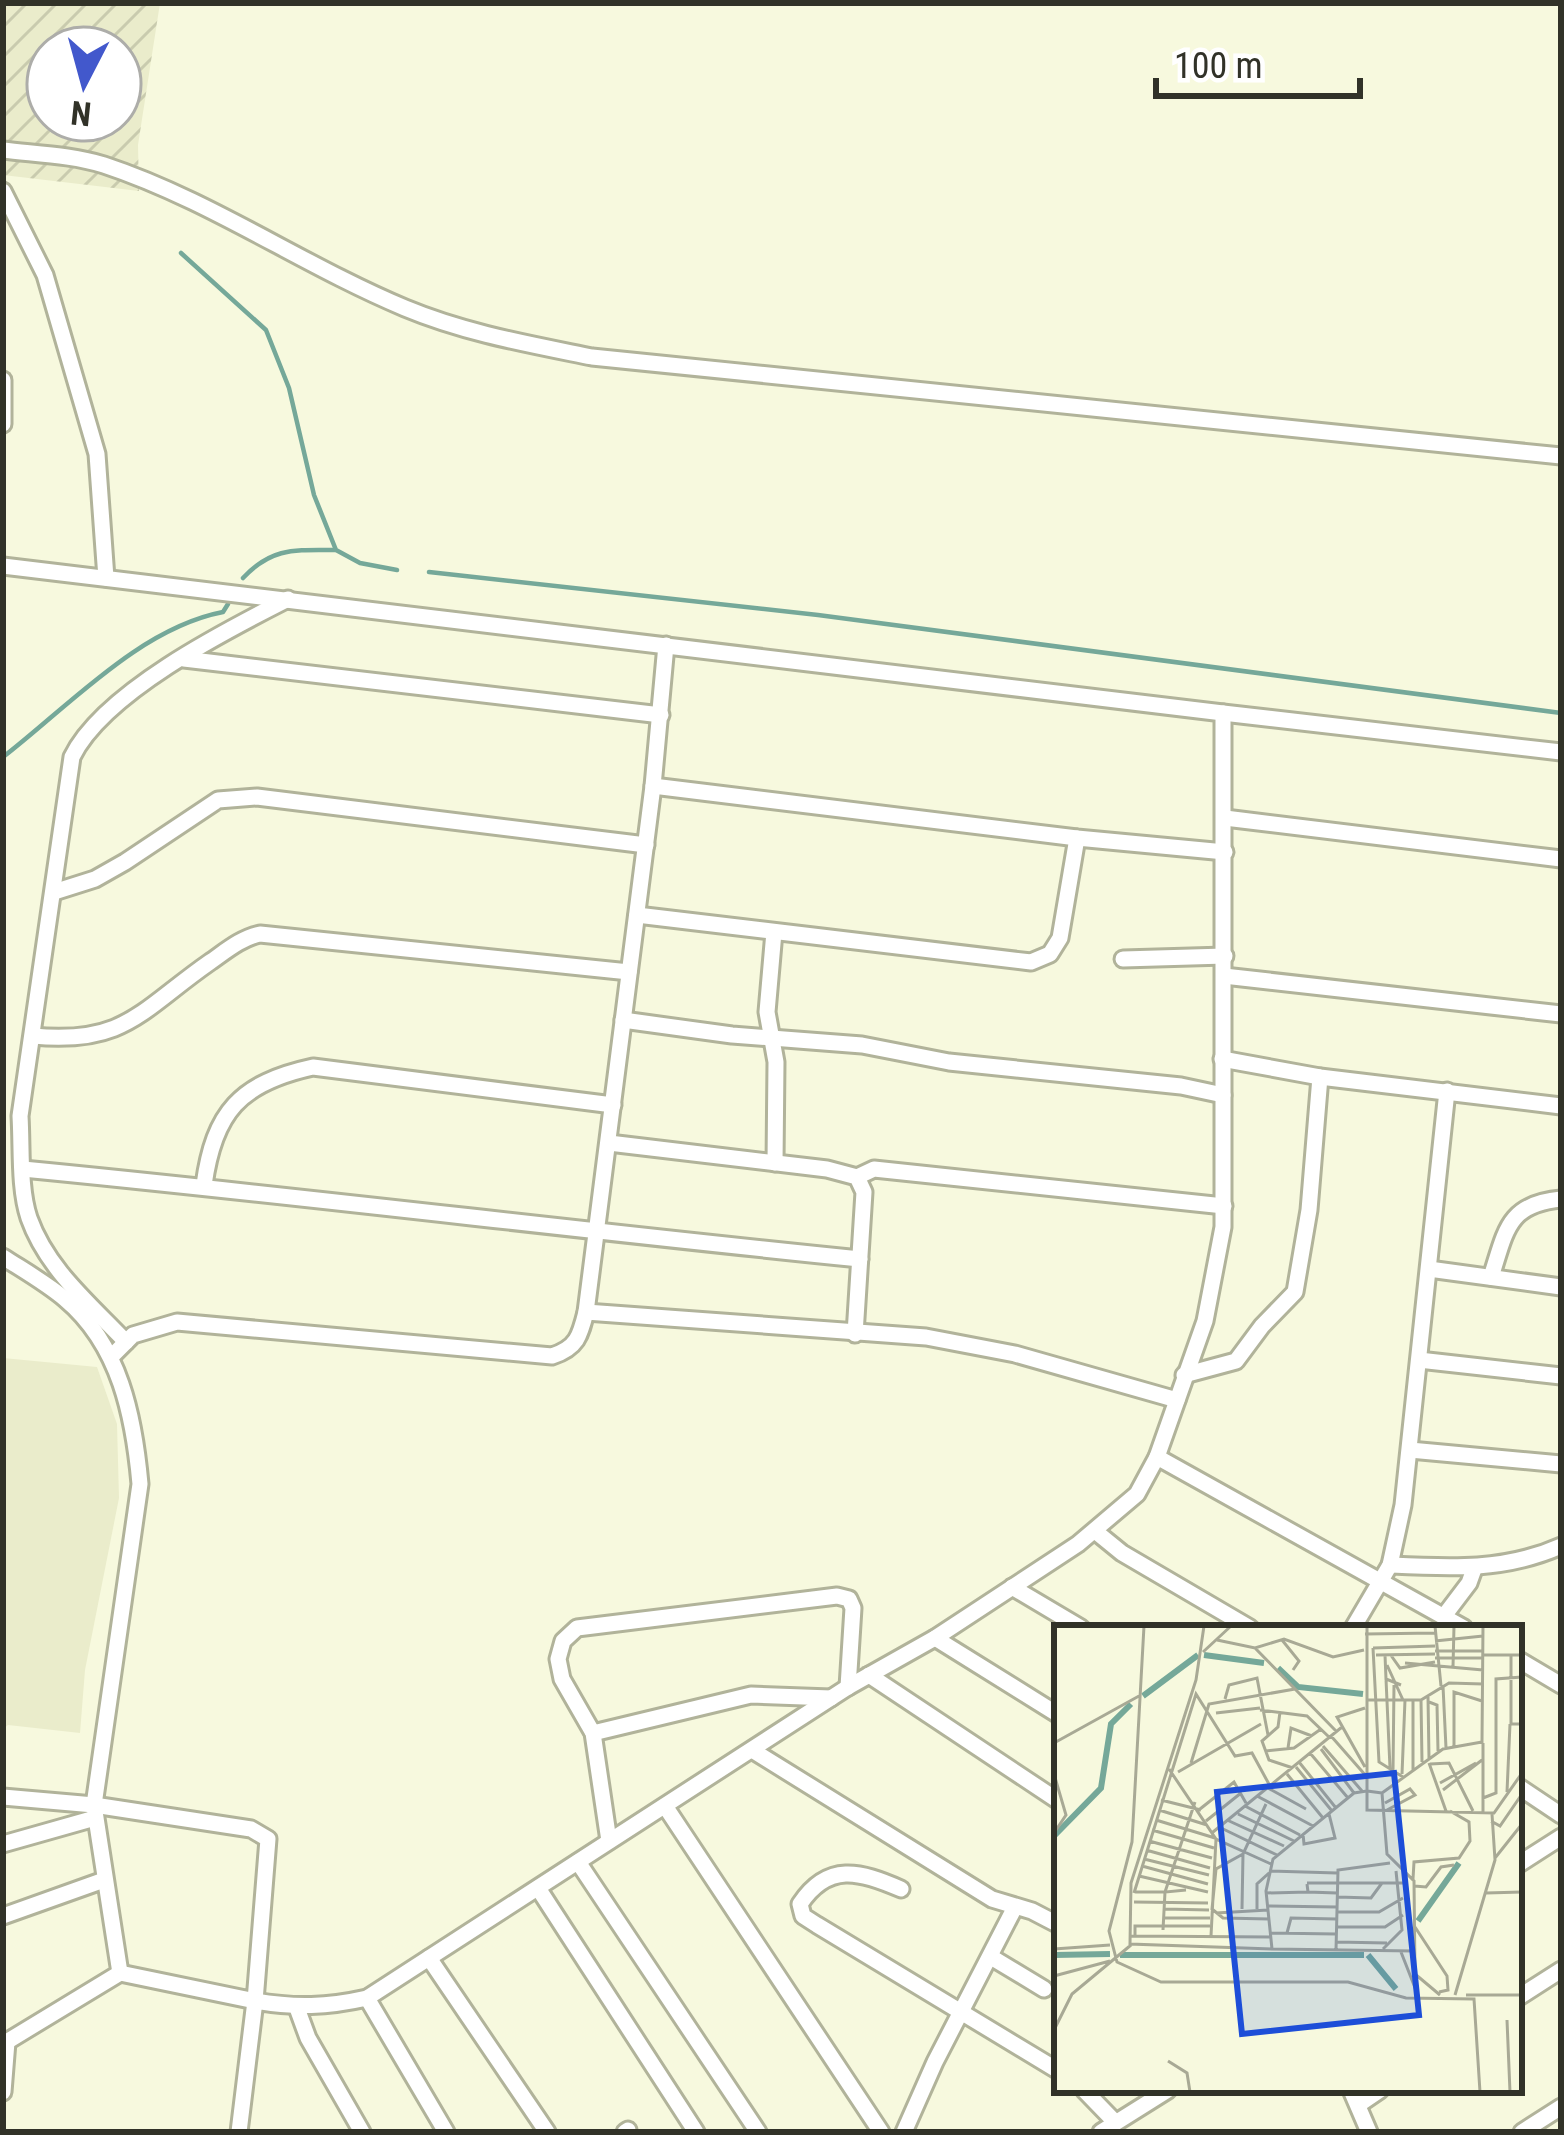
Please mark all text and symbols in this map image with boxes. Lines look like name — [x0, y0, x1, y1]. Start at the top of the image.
north arrow — [24, 24, 144, 144]
scale bar — [1156, 24, 1360, 98]
text: 100 m — [1174, 45, 1263, 87]
text: N — [69, 93, 93, 134]
inset map — [1054, 1625, 1522, 2093]

